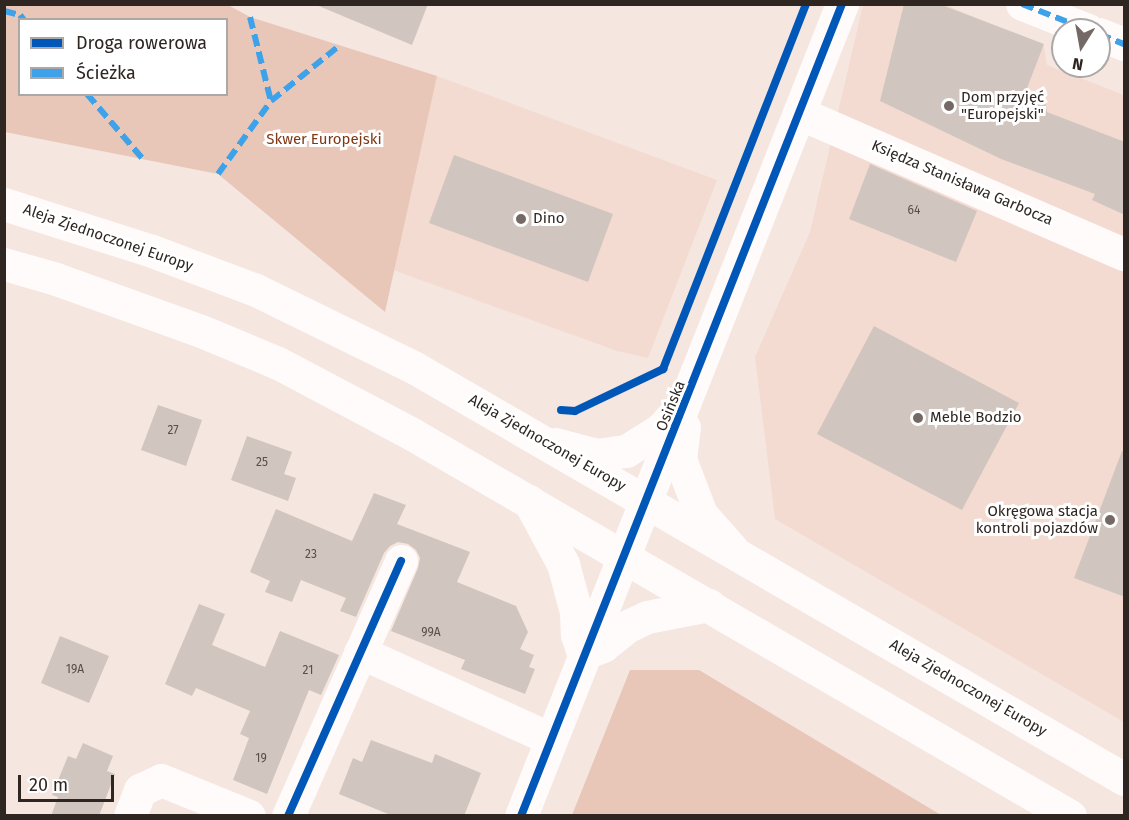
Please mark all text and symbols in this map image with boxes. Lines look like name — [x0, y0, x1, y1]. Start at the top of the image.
legend — [18, 18, 228, 96]
north arrow — [1051, 18, 1111, 78]
text: Droga rowerowa — [76, 32, 207, 54]
text: N — [1071, 54, 1085, 75]
text: Ścieżka — [76, 62, 136, 84]
place label: Dom przyjęć "Europejski" — [961, 88, 1044, 123]
marker: Dom przyjęć "Europejski" — [942, 99, 956, 113]
park label: Skwer Europejski — [266, 131, 382, 149]
street label: Księdza Stanisława Garbocza — [869, 137, 1055, 229]
street label: Aleja Zjednoczonej Europy — [21, 200, 195, 276]
house number: 64 — [908, 204, 920, 218]
place label: Dino — [533, 210, 564, 228]
marker: Dino — [514, 212, 528, 226]
street label: Osińska — [653, 378, 689, 434]
street label: Aleja Zjednoczonej Europy — [465, 391, 629, 495]
place label: Meble Bodzio — [930, 409, 1022, 427]
marker: Meble Bodzio — [911, 411, 925, 425]
house number: 27 — [167, 424, 179, 438]
house number: 25 — [256, 456, 268, 470]
place label: Okręgowa stacja kontroli pojazdów — [976, 502, 1098, 537]
marker: Okręgowa stacja kontroli pojazdów — [1103, 513, 1117, 527]
house number: 23 — [305, 548, 317, 562]
house number: 99A — [421, 626, 441, 640]
street label: Aleja Zjednoczonej Europy — [886, 636, 1050, 740]
house number: 19A — [66, 663, 84, 677]
house number: 21 — [303, 664, 313, 678]
house number: 19 — [255, 752, 267, 766]
scale bar — [21, 763, 117, 801]
text: 20 m — [29, 774, 68, 796]

